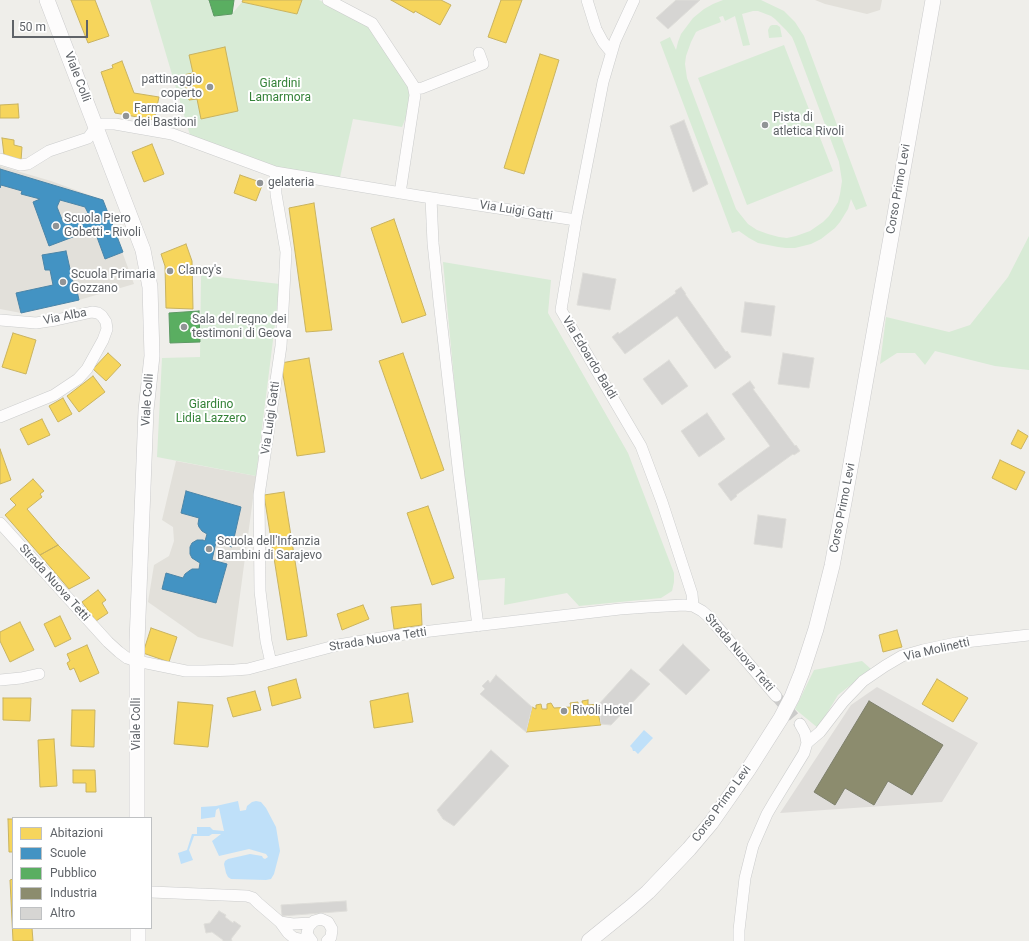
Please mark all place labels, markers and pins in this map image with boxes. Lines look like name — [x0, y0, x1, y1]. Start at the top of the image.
place label: pattinaggio coperto — [142, 73, 202, 101]
marker: pattinaggio coperto — [205, 82, 215, 92]
place label: Farmacia dei Bastioni — [134, 102, 196, 130]
marker: Farmacia dei Bastioni — [121, 111, 131, 121]
place label: Pista di atletica Rivoli — [773, 111, 844, 139]
marker: Pista di atletica Rivoli — [760, 120, 770, 130]
place label: gelateria — [268, 176, 314, 190]
marker: gelateria — [255, 178, 265, 188]
place label: Scuola Piero Gobetti - Rivoli — [64, 212, 141, 240]
marker: Scuola Piero Gobetti - Rivoli — [51, 221, 61, 231]
place label: Clancy's — [178, 264, 222, 278]
marker: Clancy's — [165, 266, 175, 276]
place label: Scuola Primaria Gozzano — [71, 268, 155, 296]
marker: Scuola Primaria Gozzano — [58, 277, 68, 287]
place label: Sala del regno dei testimoni di Geova — [192, 313, 291, 341]
marker: Sala del regno dei testimoni di Geova — [179, 322, 189, 332]
place label: Scuola dell'Infanzia Bambini di Sarajevo — [217, 535, 322, 563]
marker: Scuola dell'Infanzia Bambini di Sarajevo — [204, 544, 214, 554]
place label: Rivoli Hotel — [572, 704, 632, 718]
marker: Rivoli Hotel — [559, 706, 569, 716]

